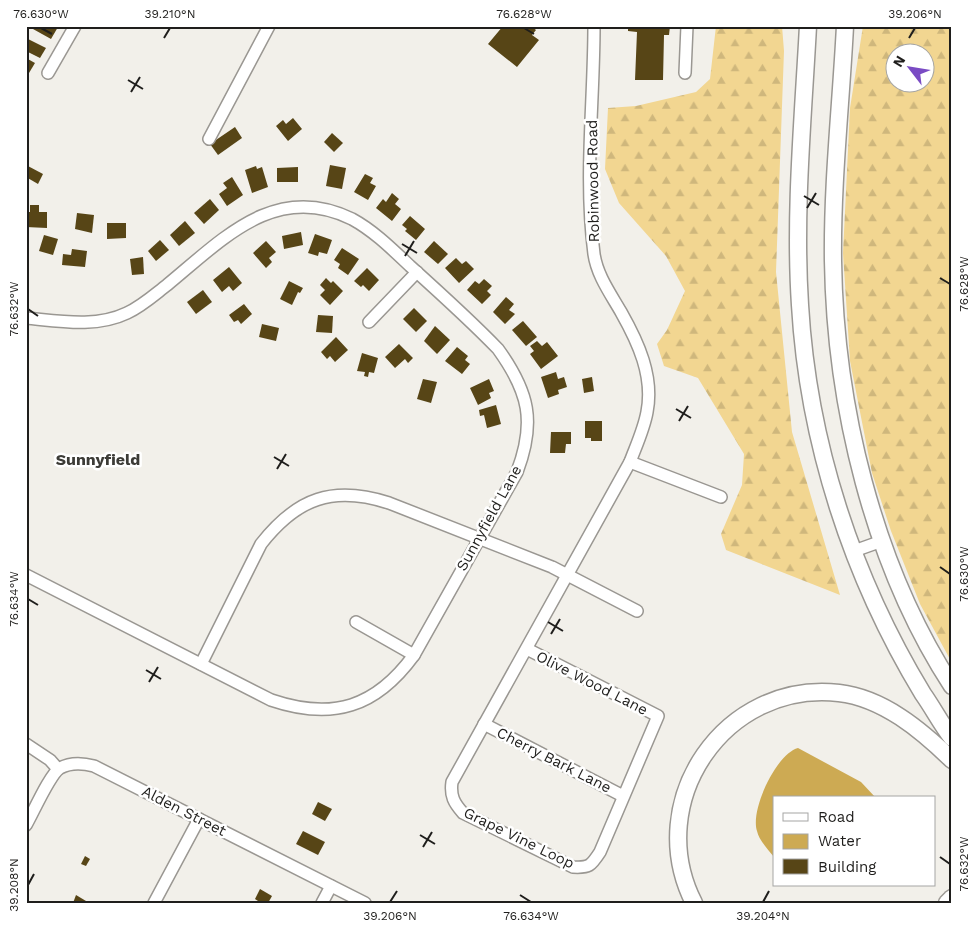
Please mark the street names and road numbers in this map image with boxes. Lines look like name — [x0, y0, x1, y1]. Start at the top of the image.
street label: Robinwood Road — [583, 119, 603, 243]
street label: Sunnyfield Lane — [453, 462, 525, 574]
street label: Olive Wood Lane — [533, 647, 651, 719]
street label: Cherry Bark Lane — [494, 723, 614, 797]
street label: Alden Street — [139, 782, 230, 840]
street label: Grape Vine Loop — [461, 803, 577, 873]

